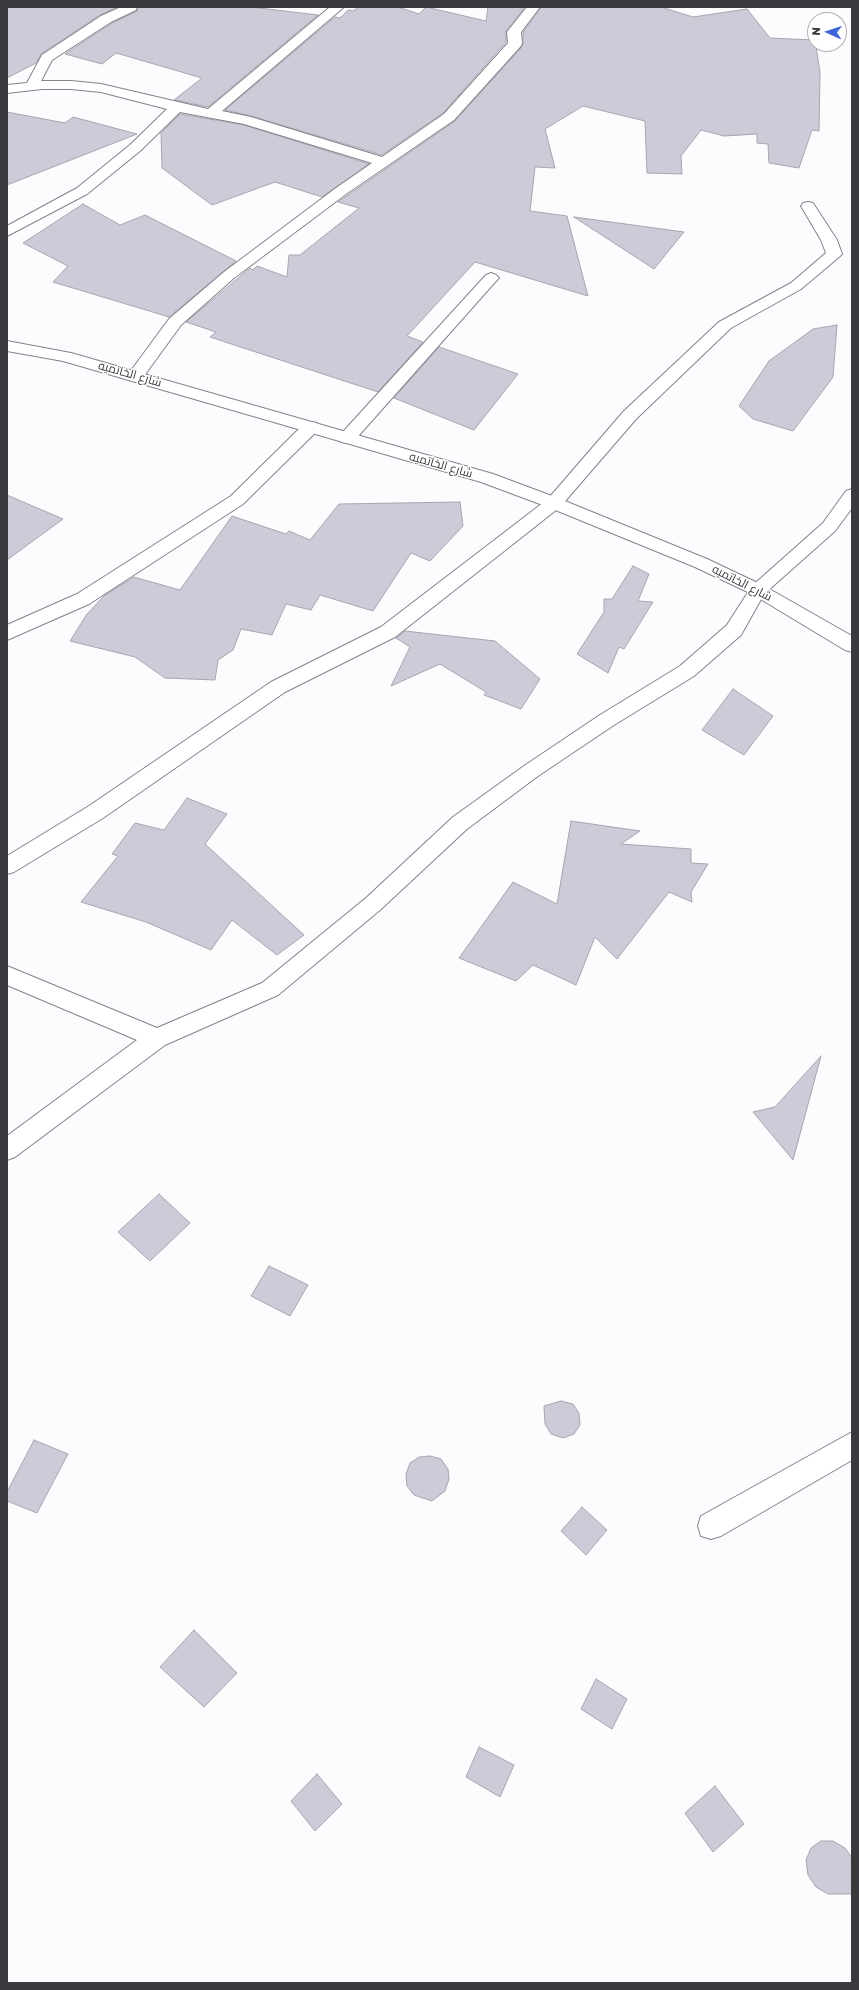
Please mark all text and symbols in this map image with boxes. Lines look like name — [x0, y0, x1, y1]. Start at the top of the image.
north arrow — [807, 12, 847, 52]
text: N — [809, 27, 822, 36]
street label: شارع الخاتميه — [97, 358, 163, 390]
street label: شارع الخاتميه — [408, 449, 474, 481]
street label: شارع الخاتميه — [710, 562, 774, 604]

